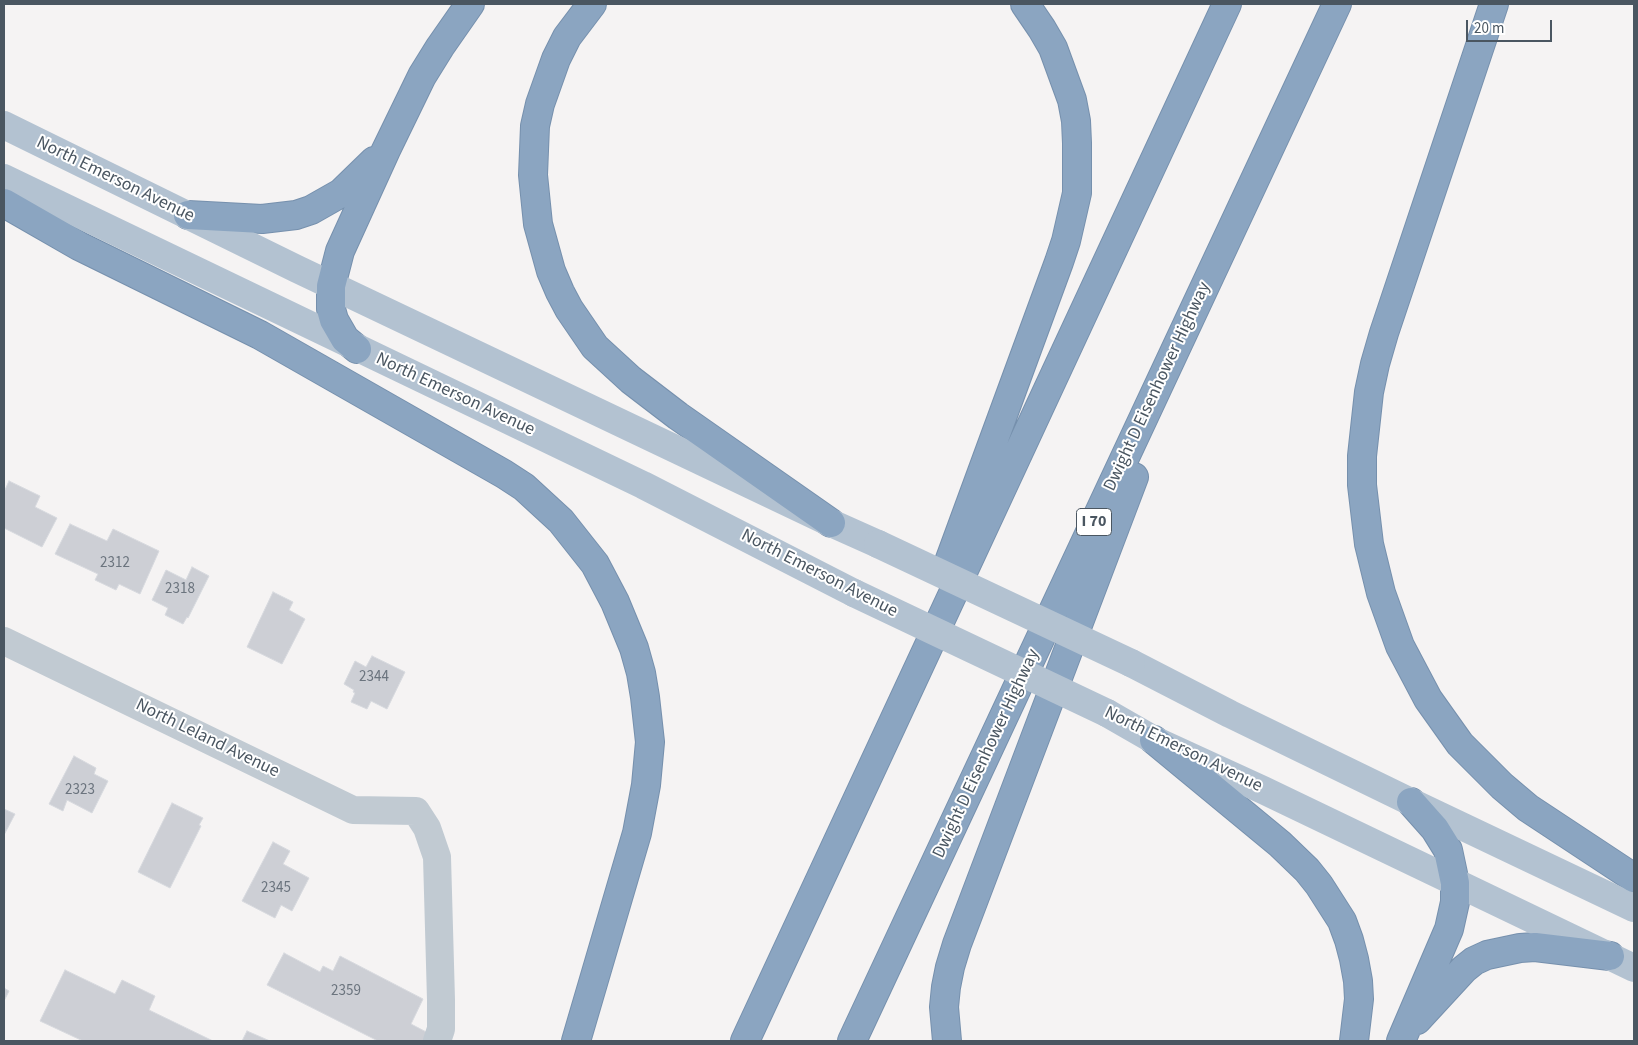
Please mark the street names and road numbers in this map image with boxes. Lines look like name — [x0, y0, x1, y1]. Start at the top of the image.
street label: North Emerson Avenue — [33, 132, 197, 228]
street label: Dwight D Eisenhower Highway — [1100, 279, 1216, 495]
street label: North Emerson Avenue — [372, 349, 538, 441]
road number: I 70 — [1076, 508, 1112, 536]
street label: North Emerson Avenue — [737, 525, 901, 623]
street label: Dwight D Eisenhower Highway — [929, 646, 1045, 862]
street label: North Leland Avenue — [132, 695, 282, 783]
street label: North Emerson Avenue — [1101, 702, 1265, 798]

